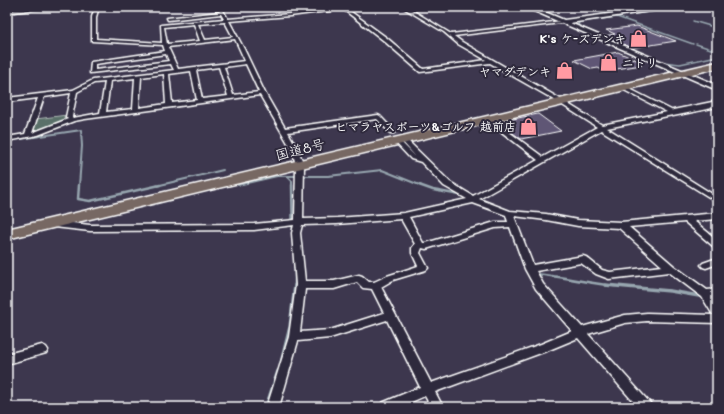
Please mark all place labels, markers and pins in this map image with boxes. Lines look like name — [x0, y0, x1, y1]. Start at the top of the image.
shop icon: K's ケ-ズデンキ — [629, 28, 649, 48]
place label: K's ケ-ズデンキ — [539, 30, 626, 46]
shop icon: ニトリ — [599, 52, 619, 72]
place label: ニトリ — [622, 54, 658, 70]
shop icon: ヤマダデンキ — [554, 61, 574, 81]
place label: ヤマダデンキ — [479, 63, 551, 79]
shop icon: ヒマラヤスポーツ&ゴルフ 越前店 — [519, 116, 539, 136]
place label: ヒマラヤスポーツ&ゴルフ 越前店 — [335, 118, 516, 134]

